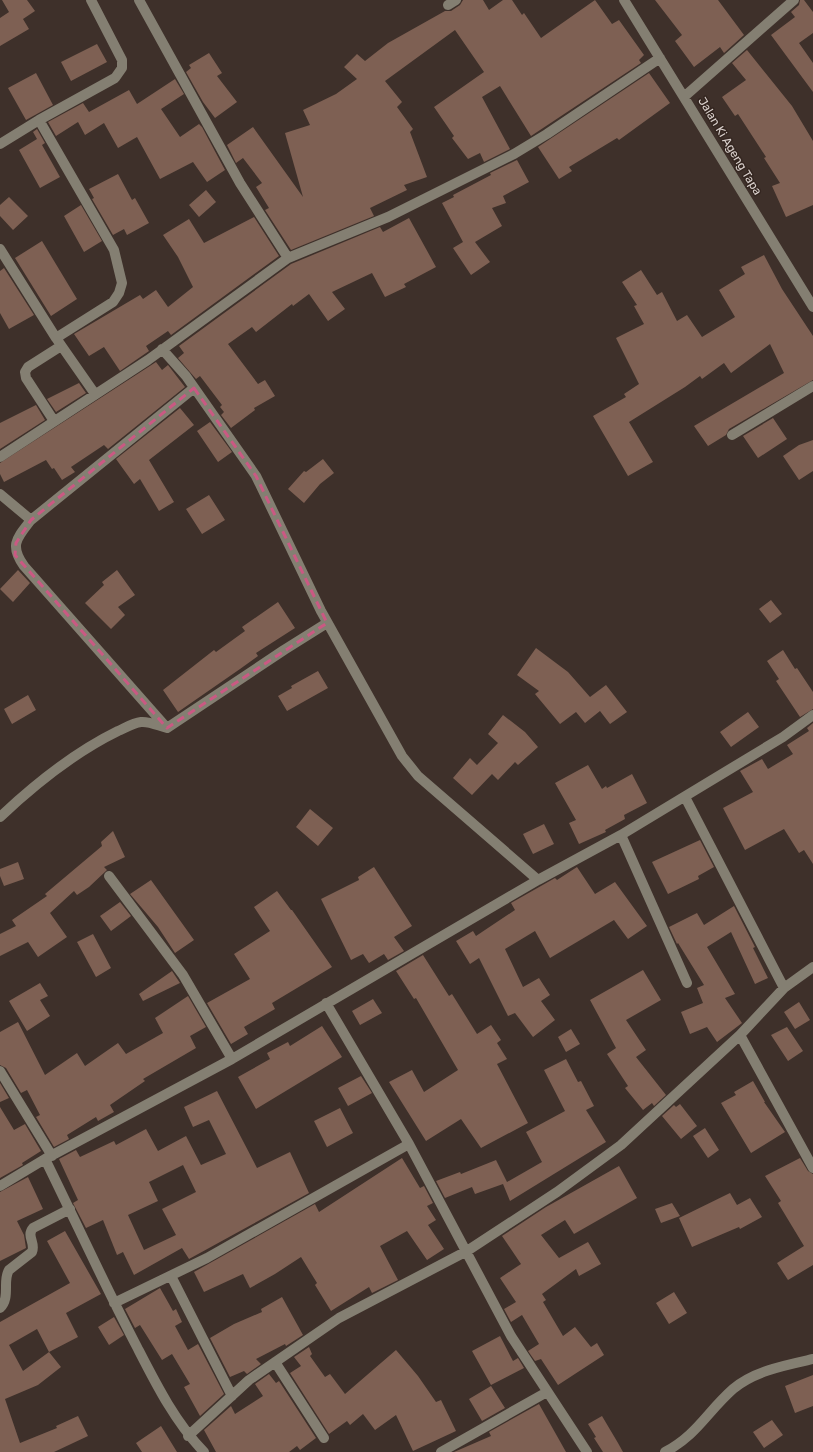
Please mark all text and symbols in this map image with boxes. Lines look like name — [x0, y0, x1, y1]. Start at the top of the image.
street label: Jalan Ki Ageng Tapa — [695, 94, 765, 198]

